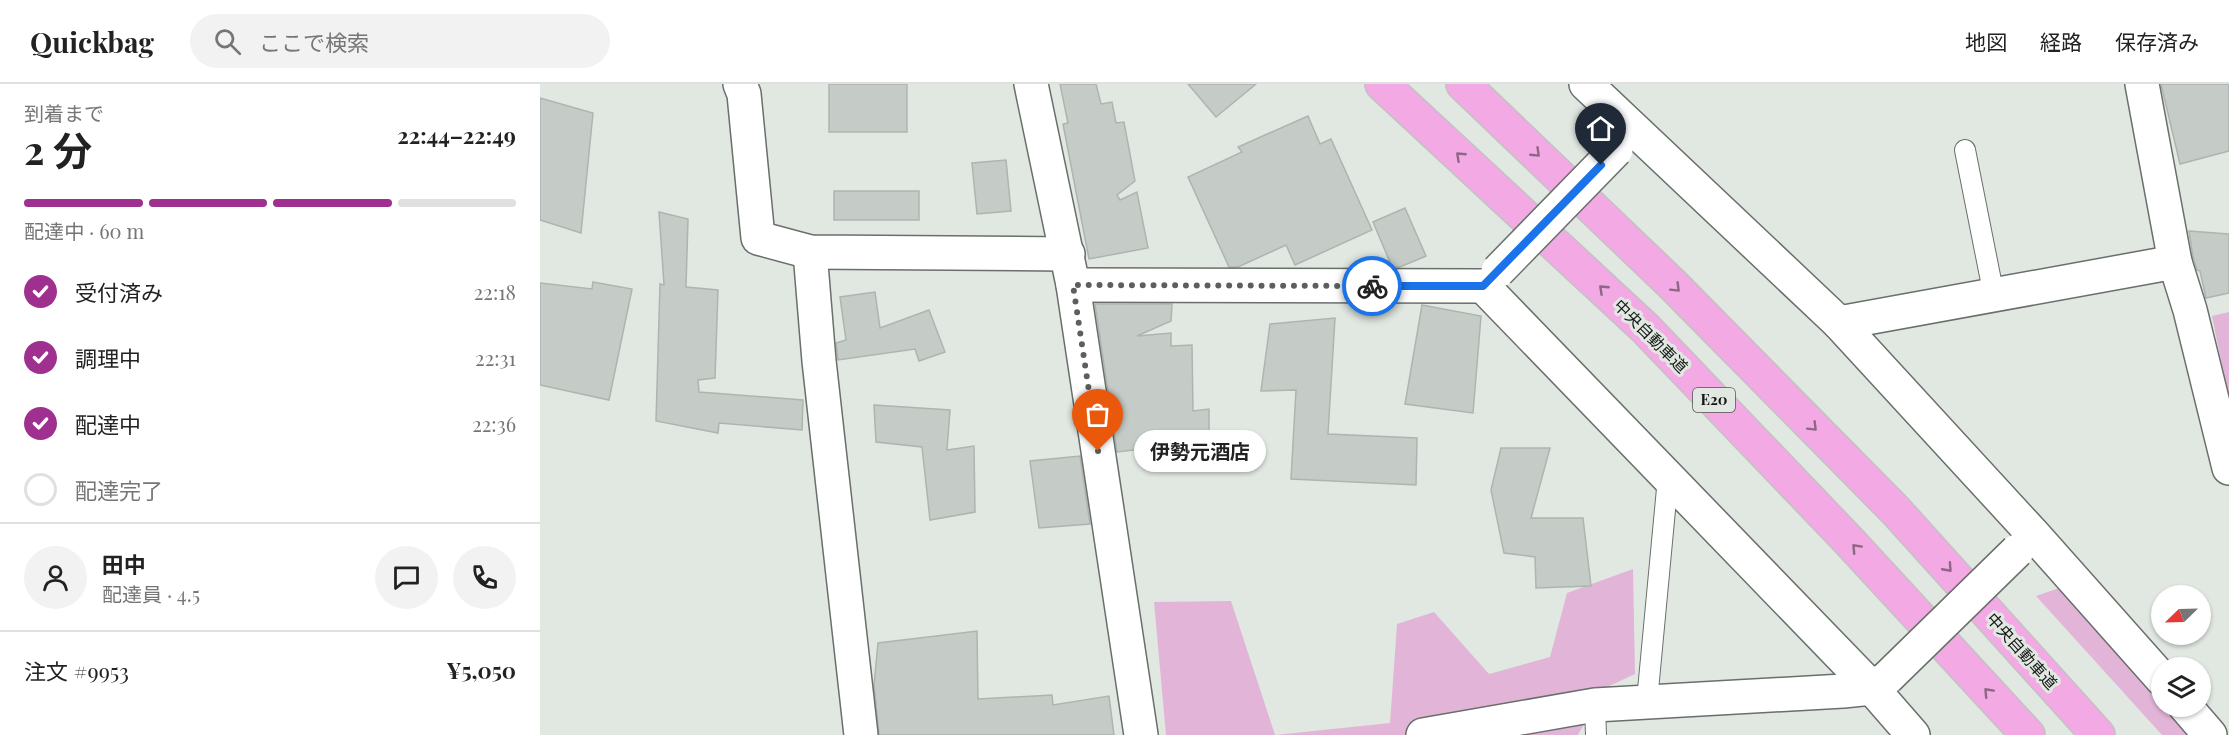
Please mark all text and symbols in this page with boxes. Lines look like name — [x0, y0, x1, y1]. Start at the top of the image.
search box — [190, 14, 610, 68]
text: Quickbag — [30, 23, 154, 60]
icon: search — [211, 25, 244, 58]
text: ここで検索 — [259, 27, 369, 57]
text: 地図 — [1965, 27, 2007, 55]
text: 経路 — [2040, 27, 2082, 55]
text: 保存済み — [2115, 27, 2199, 55]
text: 到着まで — [24, 99, 104, 126]
pin — [1575, 103, 1626, 165]
icon: home — [1584, 112, 1617, 145]
text: 22:44–22:49 — [397, 120, 516, 150]
text: 2 分 — [24, 123, 92, 175]
one-way arrow — [1529, 146, 1539, 157]
one-way arrow — [1456, 152, 1466, 163]
text: 配達中 · 60 m — [24, 217, 144, 244]
courier — [1342, 256, 1402, 316]
icon: bike — [1356, 270, 1389, 303]
icon: check — [24, 275, 57, 308]
text: 受付済み — [75, 277, 163, 307]
text: 22:18 — [474, 278, 516, 305]
one-way arrow — [1669, 281, 1680, 292]
one-way arrow — [1599, 285, 1609, 296]
street label: 中央自動車道 — [1610, 294, 1693, 377]
icon: check — [24, 341, 57, 374]
text: 調理中 — [75, 343, 141, 373]
text: 22:31 — [475, 344, 516, 371]
road number: E20 — [1693, 388, 1735, 412]
pin — [1072, 389, 1123, 451]
icon: bag — [1081, 398, 1114, 431]
icon: check — [24, 407, 57, 440]
text: 配達中 — [75, 409, 141, 439]
text: 22:36 — [472, 410, 516, 437]
one-way arrow — [1806, 421, 1817, 431]
callout: 伊勢元酒店 — [1134, 430, 1266, 472]
text: 伊勢元酒店 — [1150, 437, 1250, 464]
text: 配達完了 — [75, 475, 163, 505]
one-way arrow — [1852, 545, 1863, 555]
button: person — [24, 546, 87, 609]
button: chat — [375, 546, 438, 609]
button: phone — [453, 546, 516, 609]
text: 田中 — [102, 549, 146, 579]
one-way arrow — [1940, 561, 1951, 572]
text: 配達員 · 4.5 — [102, 580, 200, 607]
north arrow — [2151, 585, 2211, 645]
map controls — [2151, 585, 2211, 717]
street label: 中央自動車道 — [1982, 608, 2062, 693]
text: ¥5,050 — [447, 655, 516, 685]
text: 注文 #9953 — [24, 656, 129, 686]
button: layers — [2151, 657, 2211, 717]
one-way arrow — [1984, 688, 1995, 699]

